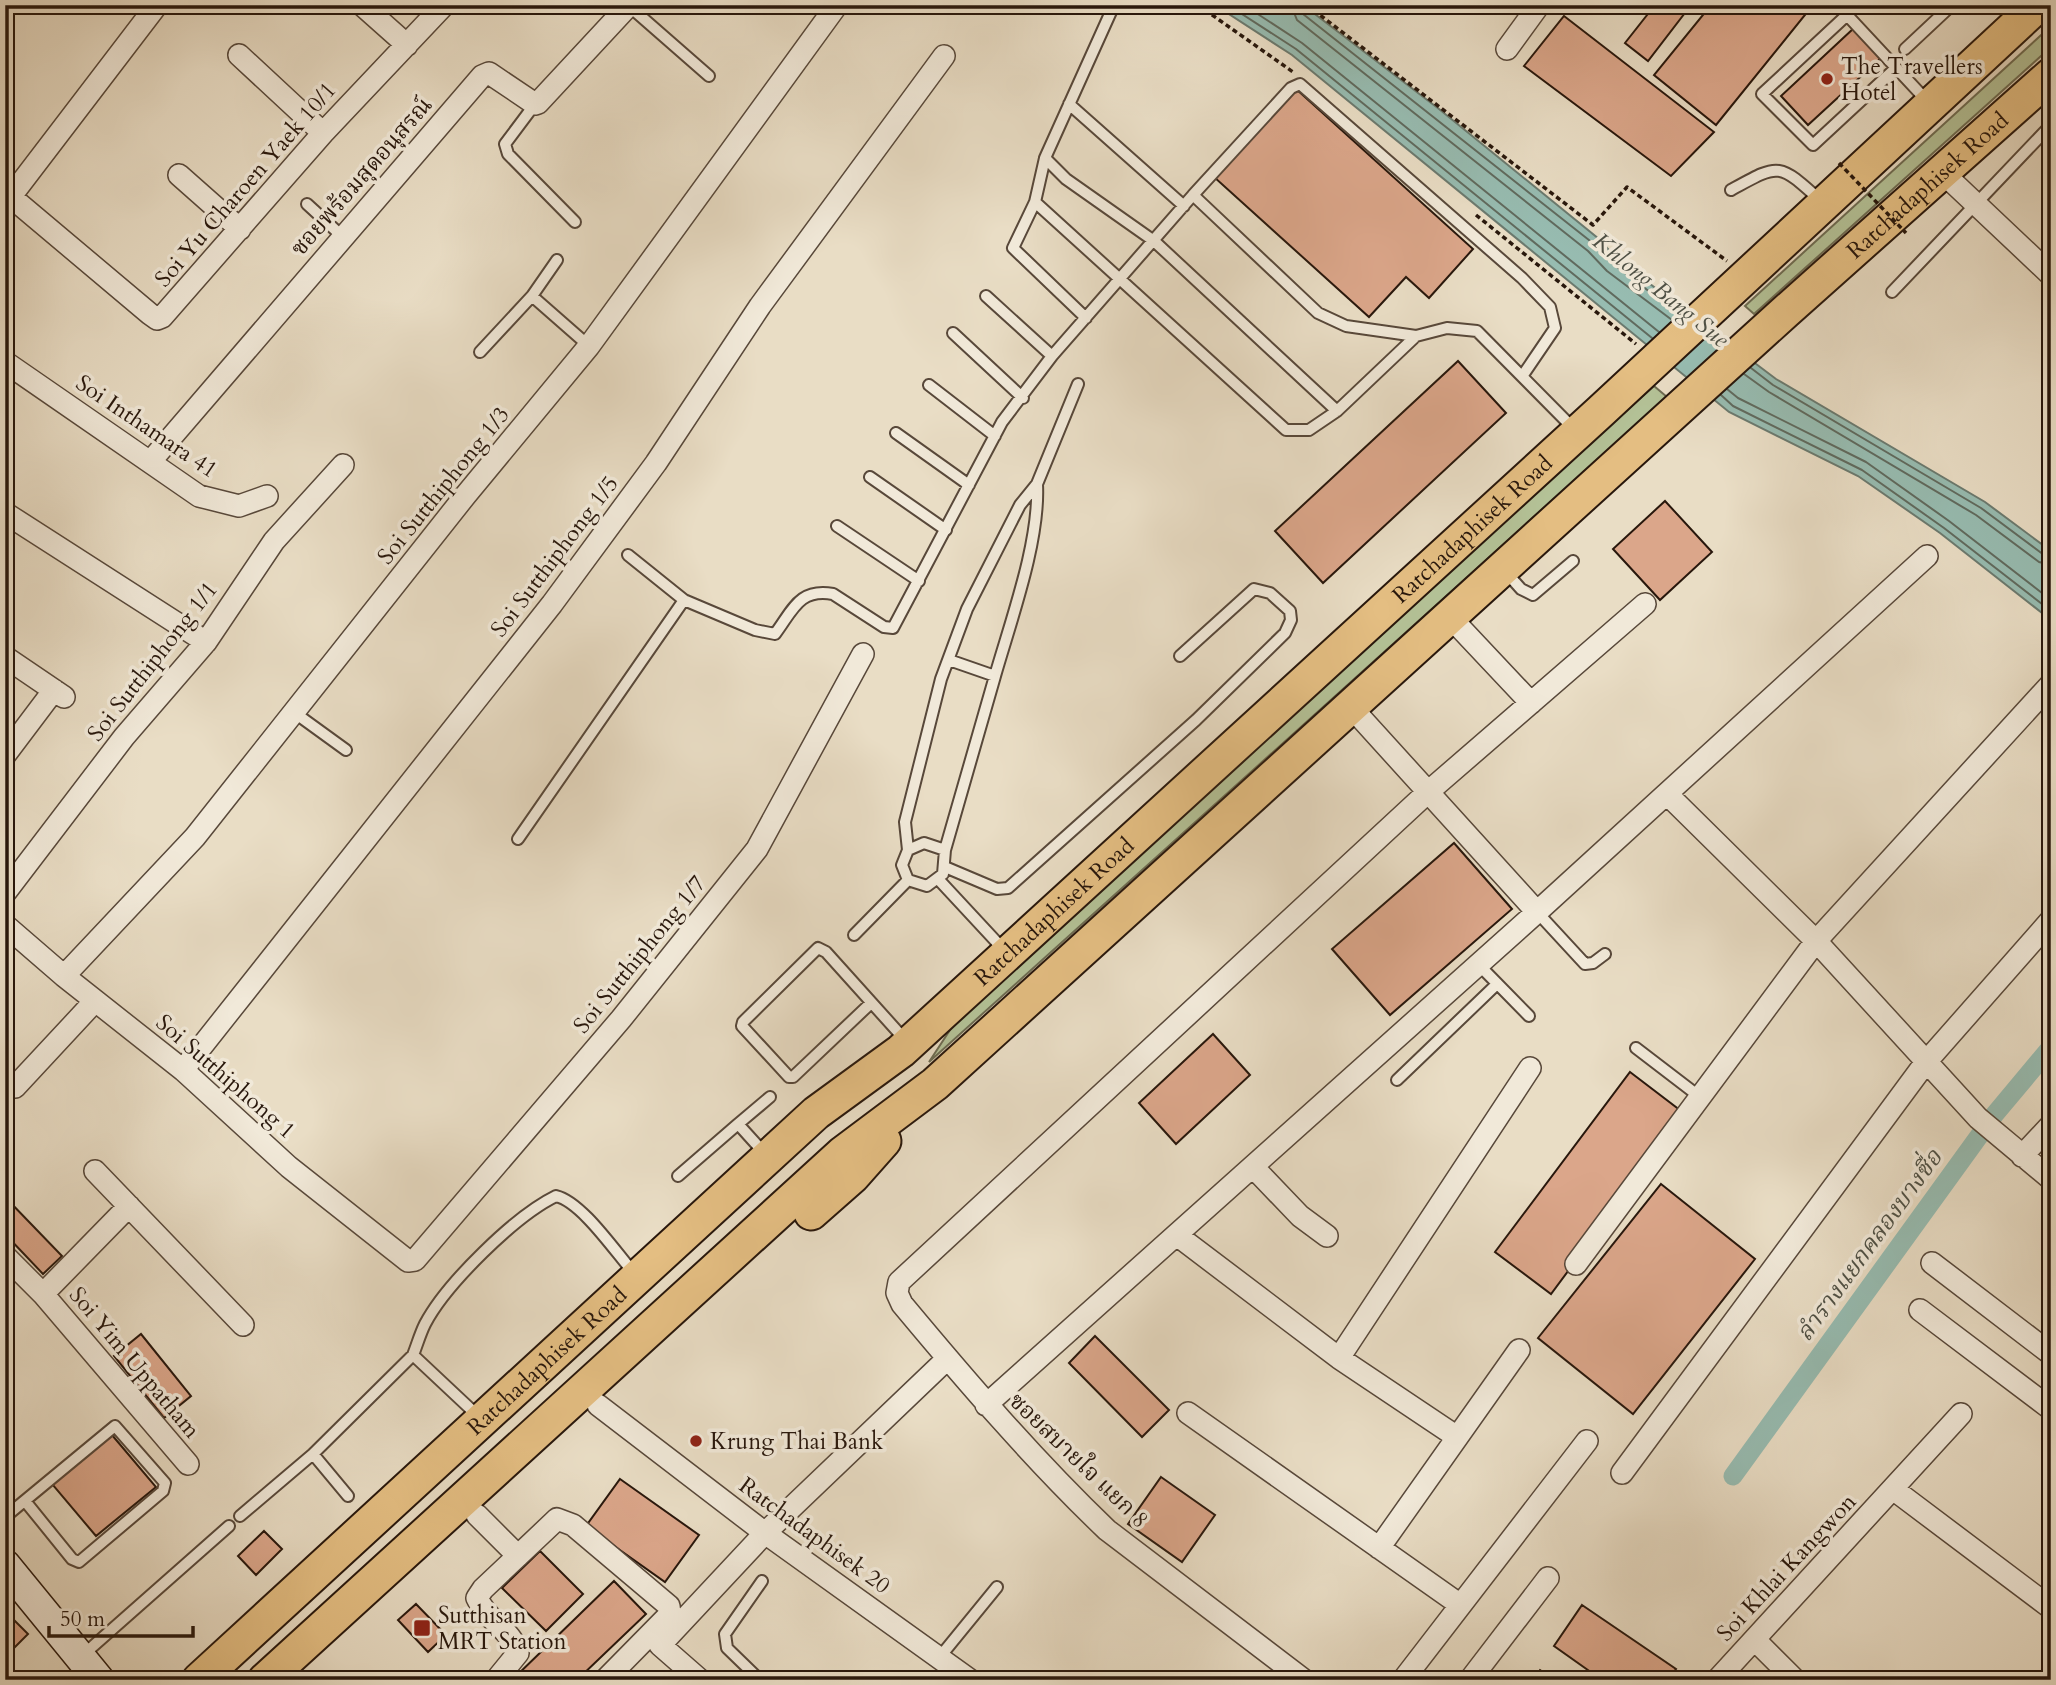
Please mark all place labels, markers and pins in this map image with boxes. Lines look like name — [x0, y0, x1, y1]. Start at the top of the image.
place label: The Travellers Hotel — [1841, 51, 1983, 108]
marker: The Travellers Hotel — [1819, 71, 1835, 87]
place label: Krung Thai Bank — [710, 1426, 884, 1457]
marker: Krung Thai Bank — [688, 1433, 704, 1449]
place label: Sutthisan MRT Station — [438, 1600, 567, 1657]
marker: Sutthisan MRT Station — [412, 1618, 432, 1638]

